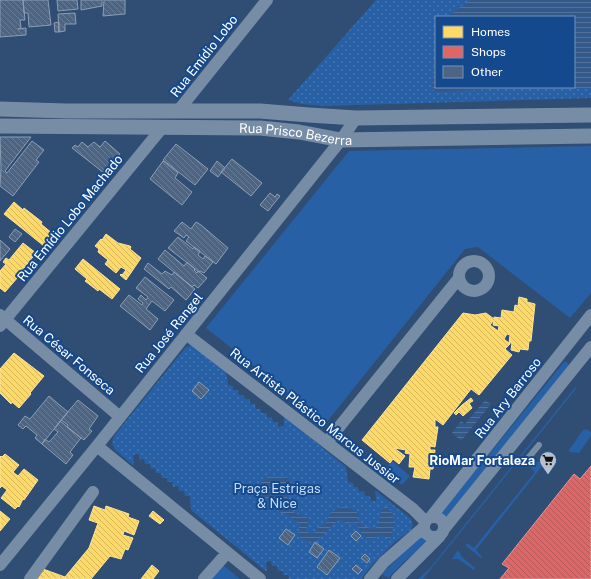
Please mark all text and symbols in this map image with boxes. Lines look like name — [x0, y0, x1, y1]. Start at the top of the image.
street label: Rua Emídio Lobo — [167, 12, 241, 100]
legend — [435, 16, 575, 88]
text: Homes — [471, 25, 510, 39]
text: Shops — [471, 45, 506, 59]
text: Other — [471, 65, 503, 79]
street label: Rua Prisco Bezerra — [239, 120, 352, 148]
street label: Rua Emídio Lobo Machado — [14, 152, 126, 284]
street label: Rua José Rangel — [132, 290, 206, 376]
street label: Rua César Fonseca — [20, 312, 118, 398]
street label: Rua Artista Plástico Marcus Jussier — [227, 345, 403, 487]
street label: Rua Ary Barroso — [472, 355, 544, 441]
supermarket icon: RioMar Fortaleza — [538, 450, 558, 475]
place label: RioMar Fortaleza — [429, 453, 535, 468]
park label: Praça Estrigas & Nice — [234, 481, 320, 511]

